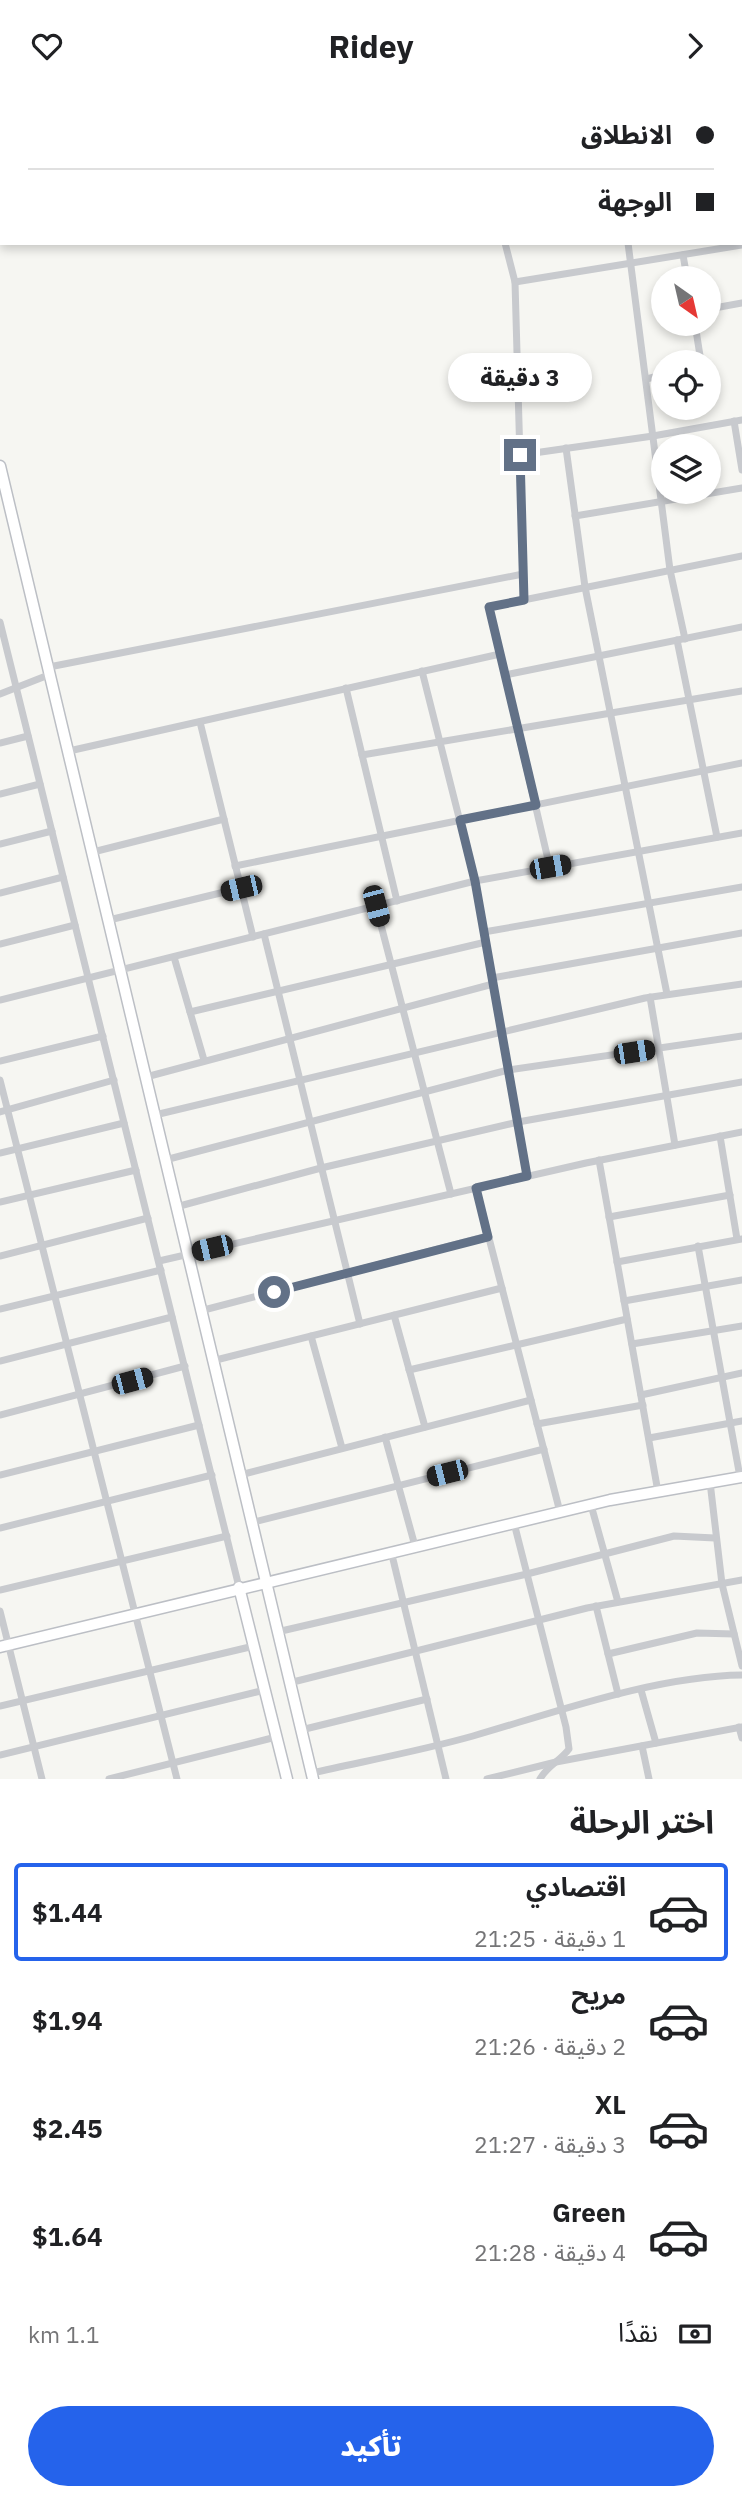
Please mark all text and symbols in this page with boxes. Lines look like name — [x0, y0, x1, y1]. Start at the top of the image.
text: Ridey — [328, 25, 414, 67]
icon: heart — [28, 27, 66, 65]
icon: forward — [676, 27, 714, 65]
text: الانطلاق — [581, 117, 672, 151]
text: الوجهة — [598, 184, 672, 218]
north arrow — [651, 266, 721, 336]
map controls — [651, 266, 721, 504]
button: locate — [651, 350, 721, 420]
callout: 3 دقيقة — [448, 353, 592, 403]
text: 3 دقيقة — [480, 362, 560, 392]
button: layers — [651, 434, 721, 504]
route end — [504, 439, 536, 471]
car — [528, 853, 573, 881]
car — [219, 873, 264, 903]
car — [361, 883, 392, 929]
car — [612, 1038, 657, 1066]
car — [190, 1233, 235, 1263]
route start — [258, 1276, 290, 1308]
car — [109, 1365, 156, 1397]
car — [425, 1458, 470, 1488]
text: اختر الرحلة — [570, 1800, 714, 1842]
text: اقتصادي — [526, 1869, 626, 1903]
icon: car — [647, 1881, 710, 1944]
text: $1.44 — [32, 1895, 103, 1929]
text: 1 دقيقة · 21:25 — [474, 1923, 626, 1953]
text: مريح — [571, 1977, 626, 2011]
icon: car — [647, 1989, 710, 2052]
text: $1.94 — [32, 2003, 103, 2037]
text: 2 دقيقة · 21:26 — [474, 2031, 626, 2061]
text: XL — [595, 2087, 626, 2121]
icon: car — [647, 2097, 710, 2160]
text: $2.45 — [32, 2111, 103, 2145]
text: 3 دقيقة · 21:27 — [474, 2129, 626, 2159]
text: Green — [552, 2195, 626, 2229]
icon: car — [647, 2205, 710, 2268]
text: $1.64 — [32, 2219, 103, 2253]
text: 4 دقيقة · 21:28 — [474, 2237, 626, 2267]
text: نقدًا — [618, 2315, 658, 2349]
icon: cash — [676, 2315, 714, 2353]
text: 1.1 km — [28, 2319, 100, 2349]
button: تأكيد — [28, 2406, 714, 2486]

